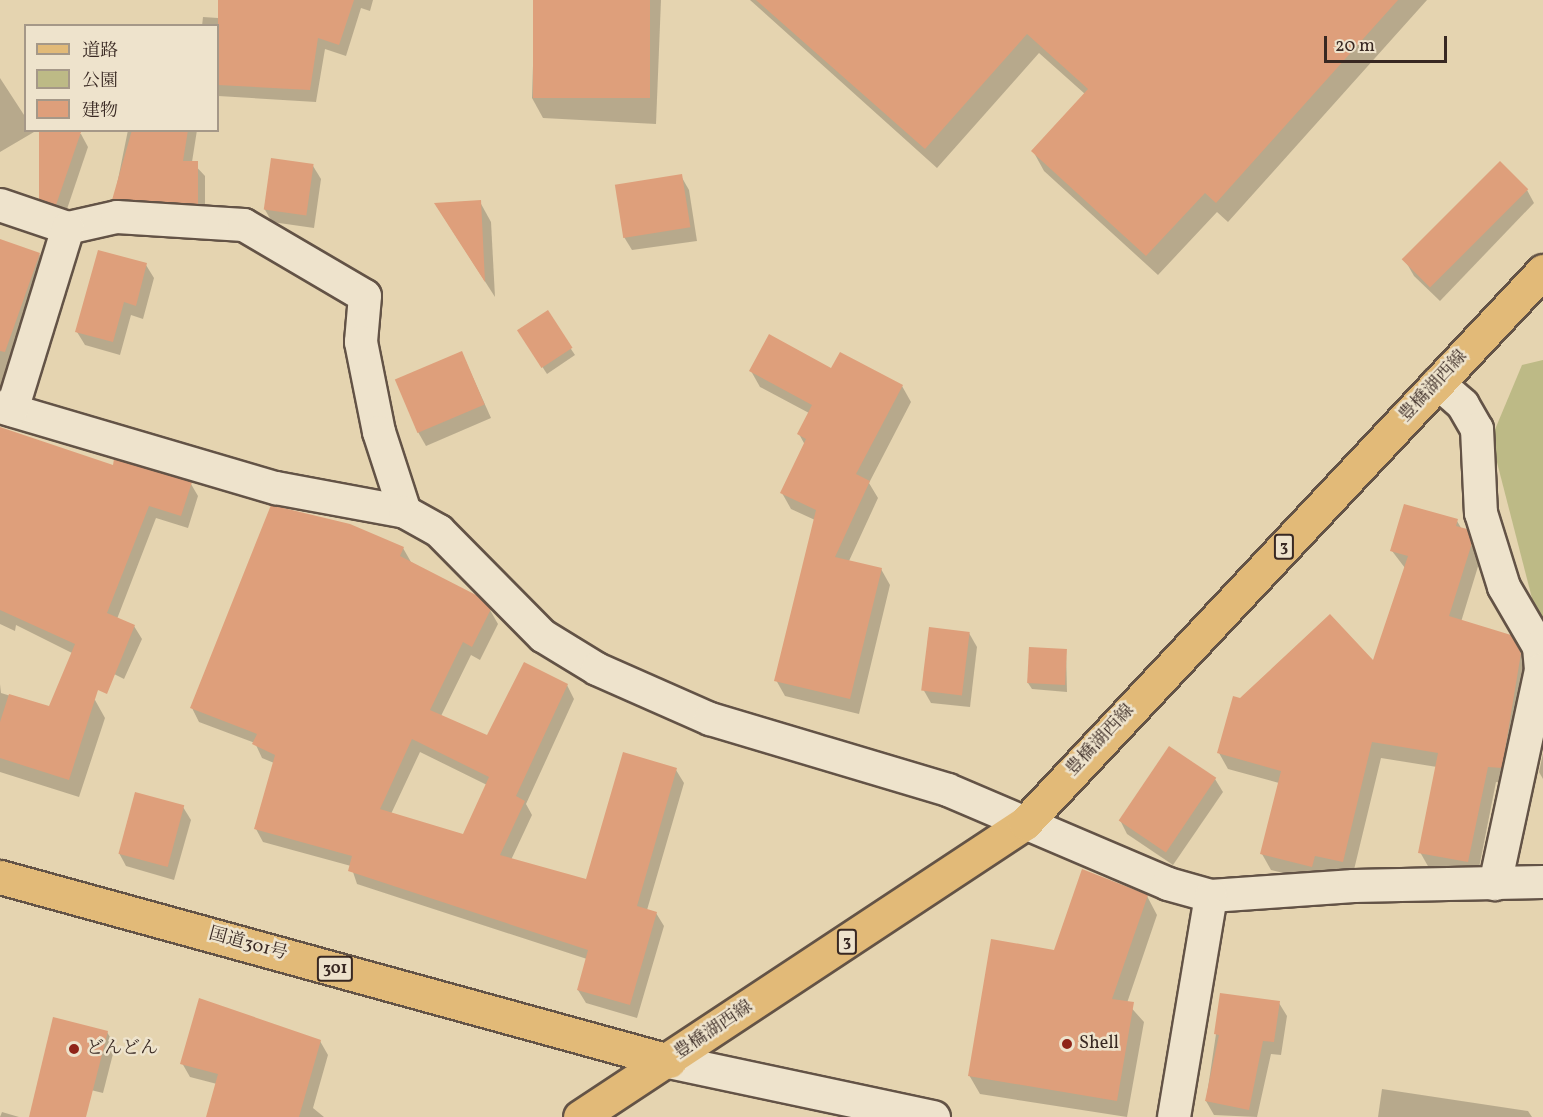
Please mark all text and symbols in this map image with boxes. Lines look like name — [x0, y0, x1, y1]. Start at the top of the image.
legend — [24, 24, 219, 132]
scale bar — [1327, 24, 1450, 62]
text: 20 m — [1335, 34, 1375, 59]
text: 道路 — [82, 39, 118, 64]
text: 公園 — [82, 69, 118, 94]
text: 建物 — [82, 99, 118, 124]
street label: 豊橋湖西線 — [1395, 347, 1473, 427]
road number: 3 — [1274, 534, 1294, 560]
street label: 豊橋湖西線 — [1062, 701, 1140, 781]
street label: 国道301号 — [206, 924, 290, 966]
road number: 3 — [836, 929, 858, 955]
road number: 301 — [316, 956, 354, 982]
street label: 豊橋湖西線 — [671, 997, 757, 1065]
place label: Shell — [1079, 1033, 1119, 1055]
marker: Shell — [1060, 1037, 1074, 1051]
place label: どんどん — [86, 1038, 158, 1060]
marker: どんどん — [67, 1042, 81, 1056]

